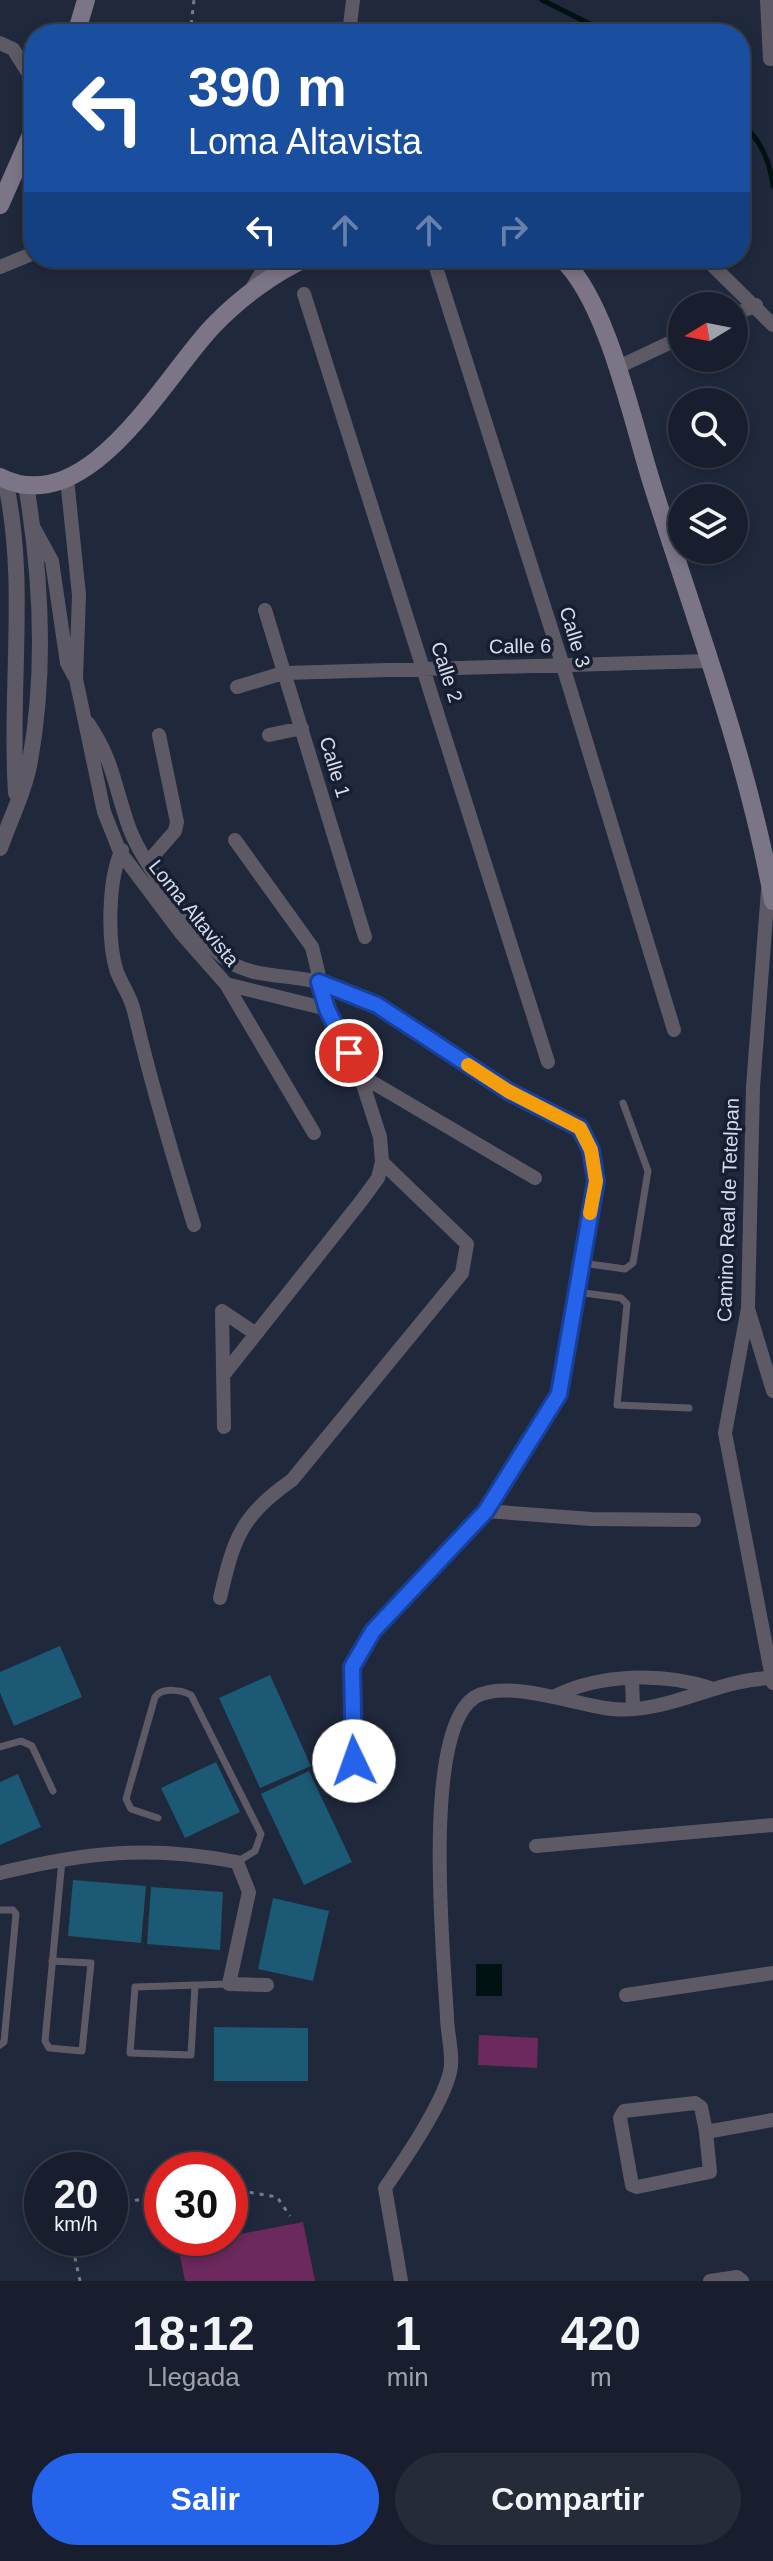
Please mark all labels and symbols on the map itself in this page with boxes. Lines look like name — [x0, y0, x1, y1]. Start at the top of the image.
north arrow — [668, 292, 748, 372]
street label: Calle 3 — [555, 604, 595, 670]
street label: Calle 6 — [489, 634, 551, 658]
street label: Calle 2 — [427, 639, 467, 705]
street label: Calle 1 — [315, 734, 355, 800]
street label: Loma Altavista — [145, 856, 244, 971]
pin — [315, 1019, 383, 1087]
street label: Camino Real de Tetelpan — [713, 1098, 743, 1322]
position arrow — [312, 1719, 396, 1803]
speed limit sign: 30 — [144, 2152, 248, 2256]

